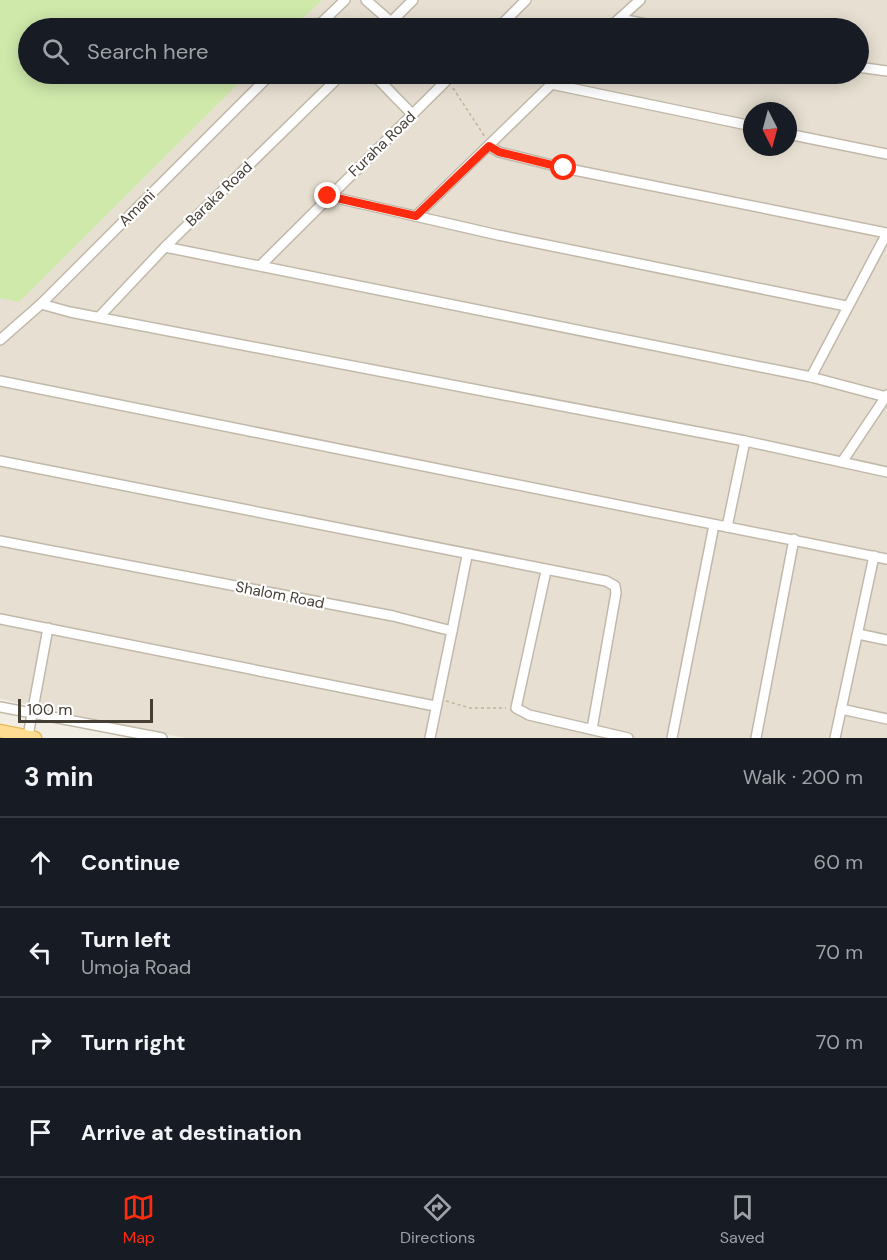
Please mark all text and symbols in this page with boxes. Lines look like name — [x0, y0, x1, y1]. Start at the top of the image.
search box — [18, 18, 869, 84]
icon: search — [39, 35, 72, 68]
text: Search here — [87, 37, 208, 66]
north arrow — [743, 102, 797, 156]
street label: Furaha Road — [344, 107, 420, 181]
route start — [550, 154, 576, 180]
street label: Baraka Road — [181, 157, 257, 231]
route end — [314, 182, 340, 208]
street label: Amani — [114, 185, 160, 231]
street label: Shalom Road — [234, 577, 326, 613]
scale bar — [18, 696, 153, 724]
text: 100 m — [27, 699, 72, 720]
text: 3 min — [24, 760, 93, 794]
text: Walk · 200 m — [743, 764, 863, 790]
icon: ahead — [24, 846, 57, 879]
text: Continue — [81, 848, 180, 877]
text: 60 m — [814, 849, 863, 875]
text: Turn left — [81, 925, 171, 954]
icon: left — [24, 936, 57, 969]
text: 70 m — [816, 939, 863, 965]
text: Umoja Road — [81, 954, 191, 980]
icon: right — [24, 1026, 57, 1059]
text: Turn right — [81, 1028, 186, 1057]
text: 70 m — [816, 1029, 863, 1055]
icon: arrive — [24, 1116, 57, 1149]
text: Arrive at destination — [81, 1118, 302, 1147]
tab: Map — [122, 1191, 155, 1248]
tab: Directions — [400, 1191, 475, 1248]
tab: Saved — [720, 1191, 765, 1248]

